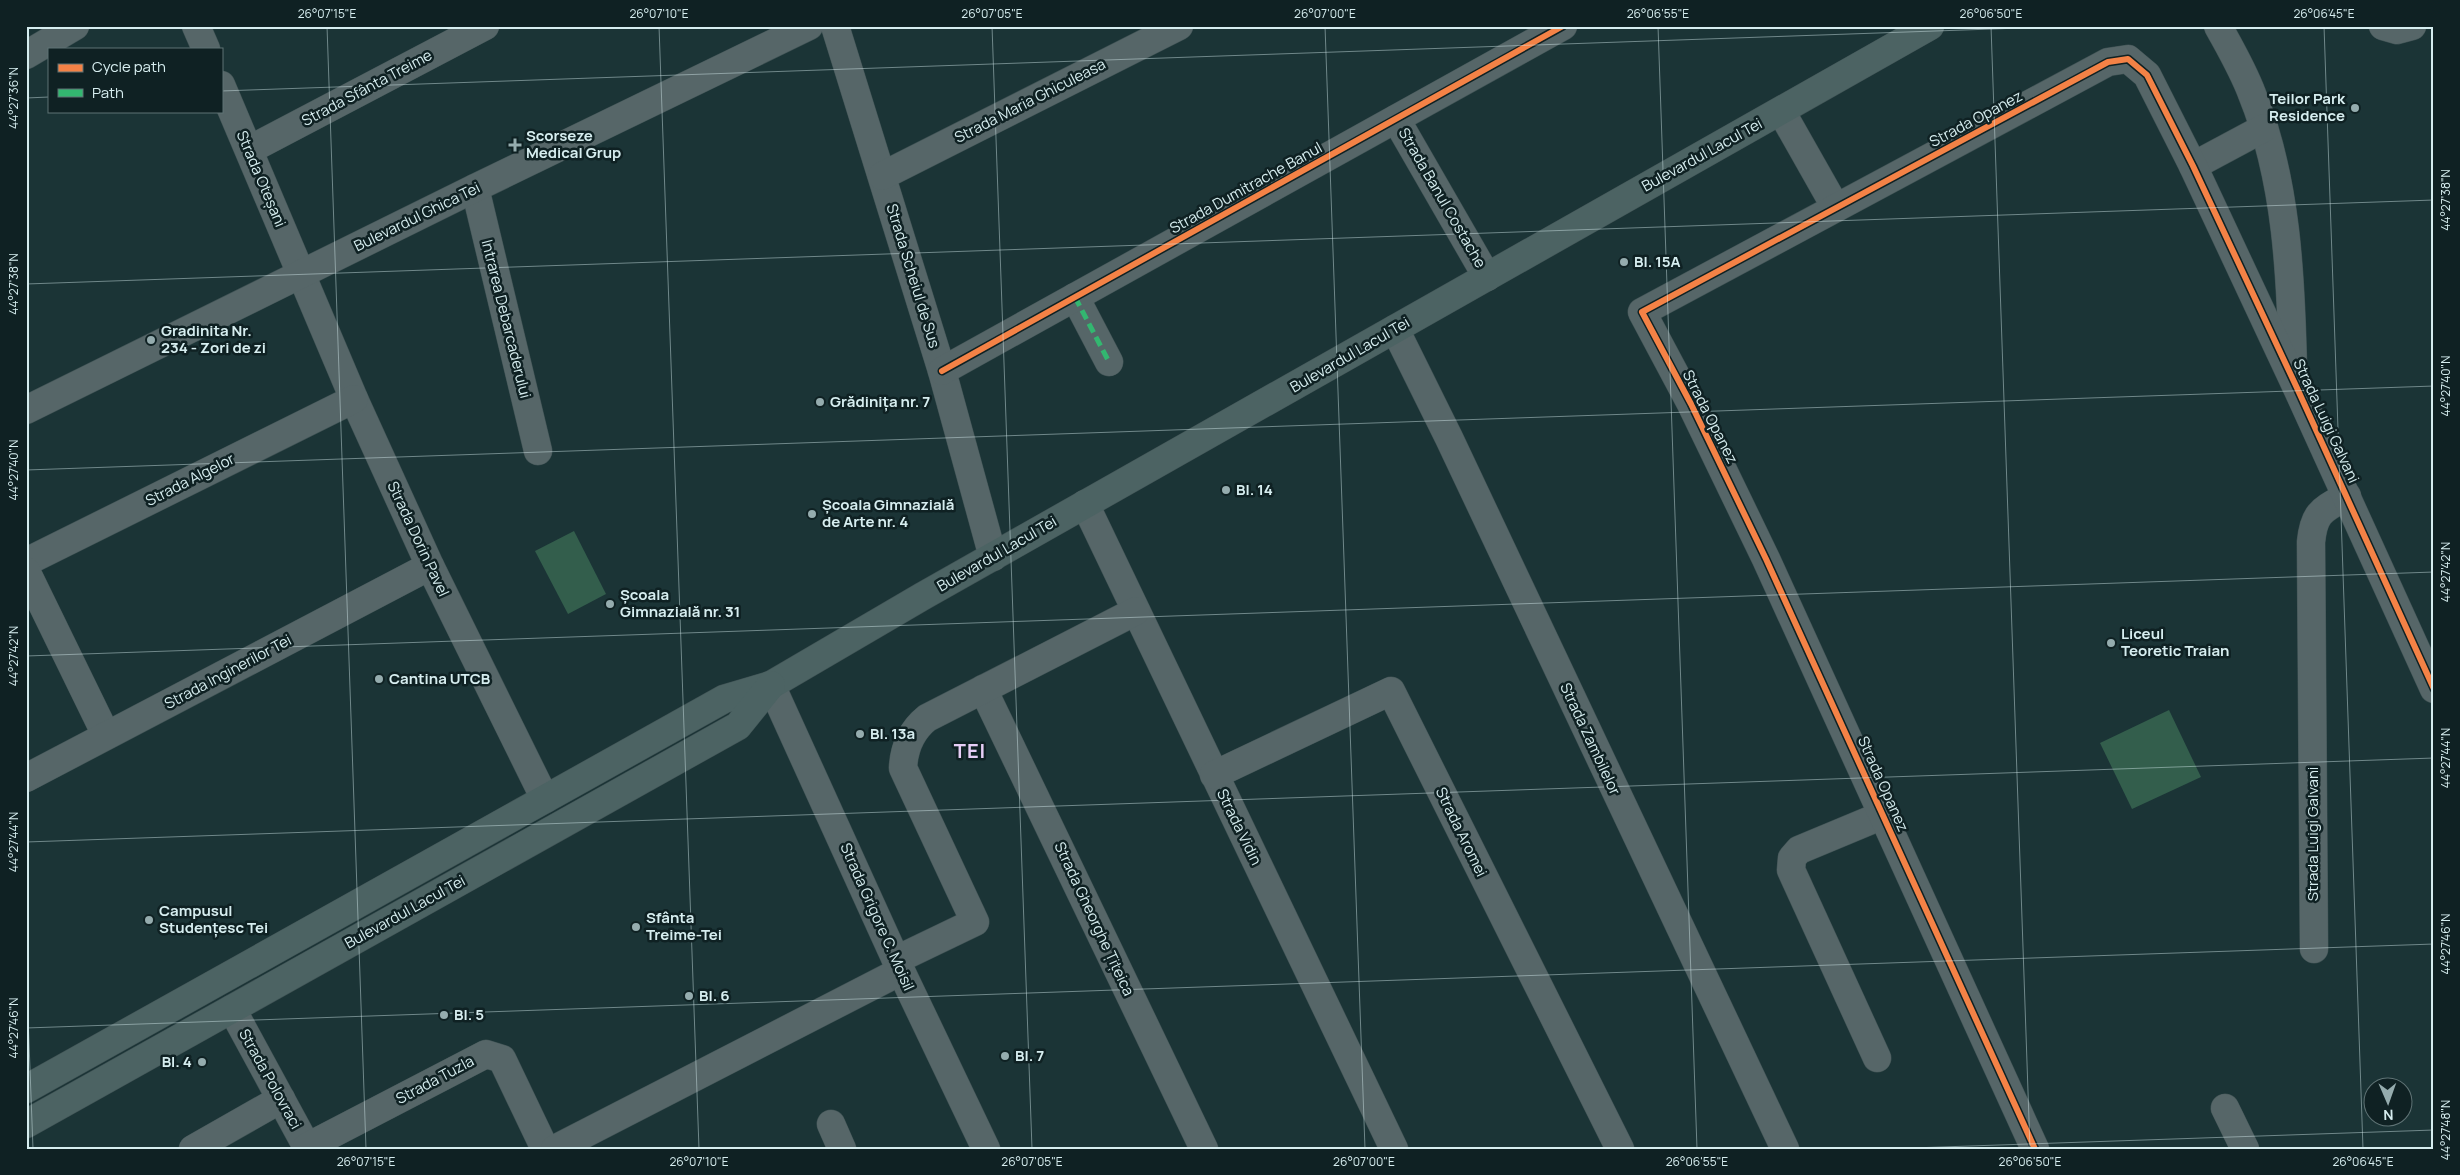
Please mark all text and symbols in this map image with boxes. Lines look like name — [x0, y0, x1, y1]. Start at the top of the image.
text: 26°07'15"E — [298, 5, 357, 22]
text: 26°07'10"E — [629, 5, 689, 22]
text: 26°07'05"E — [961, 5, 1023, 22]
text: 26°07'00"E — [1294, 5, 1356, 22]
text: 26°06'55"E — [1627, 5, 1689, 22]
text: 26°06'50"E — [1960, 5, 2023, 22]
text: 26°06'45"E — [2293, 5, 2355, 22]
street label: Strada Sfânta Treime — [298, 44, 436, 131]
legend — [48, 48, 222, 112]
street label: Strada Maria Ghiculeasa — [951, 53, 1109, 148]
text: Cycle path — [92, 56, 166, 77]
text: 44°27'36"N — [5, 67, 22, 129]
text: Path — [92, 82, 124, 103]
street label: Strada Opanez — [1926, 85, 2026, 152]
place label: Teilor Park Residence — [2269, 88, 2346, 126]
marker: Teilor Park Residence — [2349, 102, 2361, 114]
street label: Bulevardul Lacul Tei — [1638, 113, 1766, 196]
street label: Strada Banul Costache — [1394, 124, 1491, 272]
place label: Scorseze Medical Grup — [526, 125, 621, 163]
street label: Strada Oteșani — [232, 127, 291, 230]
street label: Strada Dumitrache Banul — [1166, 137, 1326, 238]
marker: Scorseze Medical Grup — [508, 138, 522, 152]
text: 44°27'38"N — [2437, 169, 2454, 231]
street label: Bulevardul Ghica Tei — [350, 177, 483, 256]
street label: Strada Scheiul de Sus — [882, 201, 945, 351]
street label: Intrarea Debarcaderului — [477, 237, 536, 400]
place label: Bl. 15A — [1634, 251, 1681, 272]
text: 44°27'38"N — [5, 253, 22, 315]
marker: Bl. 15A — [1618, 256, 1630, 268]
street label: Bulevardul Lacul Tei — [1286, 312, 1413, 397]
place label: Gradinita Nr. 234 - Zori de zi — [161, 320, 266, 358]
marker: Gradinita Nr. 234 - Zori de zi — [145, 334, 157, 346]
street label: Strada Luigi Galvani — [2288, 355, 2364, 486]
text: 44°27'40"N — [2437, 356, 2454, 416]
street label: Strada Opanez — [1678, 366, 1743, 467]
place label: Grădinița nr. 7 — [830, 391, 930, 412]
marker: Grădinița nr. 7 — [814, 396, 826, 408]
text: 44°27'40"N — [5, 440, 22, 500]
street label: Strada Algelor — [142, 448, 238, 511]
street label: Strada Dorin Pavel — [383, 478, 454, 600]
place label: Bl. 14 — [1236, 479, 1273, 500]
marker: Bl. 14 — [1220, 484, 1232, 496]
place label: Școala Gimnazială de Arte nr. 4 — [822, 494, 954, 532]
marker: Școala Gimnazială de Arte nr. 4 — [806, 508, 818, 520]
street label: Bulevardul Lacul Tei — [933, 511, 1060, 596]
text: 44°27'42"N — [2437, 542, 2454, 602]
place label: Școala Gimnazială nr. 31 — [620, 584, 740, 622]
marker: Școala Gimnazială nr. 31 — [604, 598, 616, 610]
place label: Liceul Teoretic Traian — [2121, 623, 2229, 661]
text: 44°27'42"N — [5, 626, 22, 686]
street label: Strada Inginerilor Tei — [161, 629, 295, 714]
marker: Liceul Teoretic Traian — [2105, 637, 2117, 649]
place label: Cantina UTCB — [389, 668, 491, 689]
marker: Cantina UTCB — [373, 673, 385, 685]
street label: Strada Zambilelor — [1555, 679, 1626, 799]
place label: Bl. 13a — [870, 723, 915, 744]
marker: Bl. 13a — [854, 728, 866, 740]
text: 44°27'44"N — [2437, 728, 2454, 788]
street label: Strada Opanez — [1853, 733, 1914, 835]
district label: TEI — [954, 737, 986, 764]
street label: Strada Luigi Galvani — [2302, 767, 2323, 901]
street label: Strada Aromei — [1431, 783, 1492, 880]
street label: Strada Vidin — [1212, 785, 1267, 869]
text: 44°27'44"N — [5, 812, 22, 872]
street label: Strada Gheorghe Țițeica — [1049, 838, 1139, 999]
street label: Strada Grigore C. Moisil — [835, 840, 920, 994]
street label: Bulevardul Lacul Tei — [341, 870, 469, 953]
place label: Campusul Studențesc Tei — [159, 900, 268, 938]
place label: Sfânta Treime-Tei — [646, 907, 722, 945]
text: 44°27'46"N — [2437, 913, 2454, 975]
marker: Campusul Studențesc Tei — [143, 914, 155, 926]
marker: Sfânta Treime-Tei — [630, 921, 642, 933]
place label: Bl. 6 — [699, 985, 730, 1006]
marker: Bl. 6 — [683, 990, 695, 1002]
text: 44°27'46"N — [5, 997, 22, 1059]
place label: Bl. 5 — [454, 1004, 484, 1025]
marker: Bl. 5 — [438, 1009, 450, 1021]
street label: Strada Polovraci — [234, 1025, 307, 1133]
place label: Bl. 7 — [1015, 1045, 1044, 1066]
street label: Strada Tuzla — [392, 1050, 478, 1109]
marker: Bl. 7 — [999, 1050, 1011, 1062]
place label: Bl. 4 — [162, 1051, 192, 1072]
marker: Bl. 4 — [196, 1056, 208, 1068]
north arrow — [2362, 1078, 2412, 1128]
text: 44°27'48"N — [2437, 1100, 2454, 1160]
text: N — [2383, 1106, 2394, 1125]
text: 26°07'15"E — [337, 1153, 396, 1170]
text: 26°07'10"E — [669, 1153, 729, 1170]
text: 26°07'05"E — [1001, 1153, 1063, 1170]
text: 26°07'00"E — [1333, 1153, 1395, 1170]
text: 26°06'55"E — [1666, 1153, 1728, 1170]
text: 26°06'50"E — [1999, 1153, 2062, 1170]
text: 26°06'45"E — [2332, 1153, 2394, 1170]

